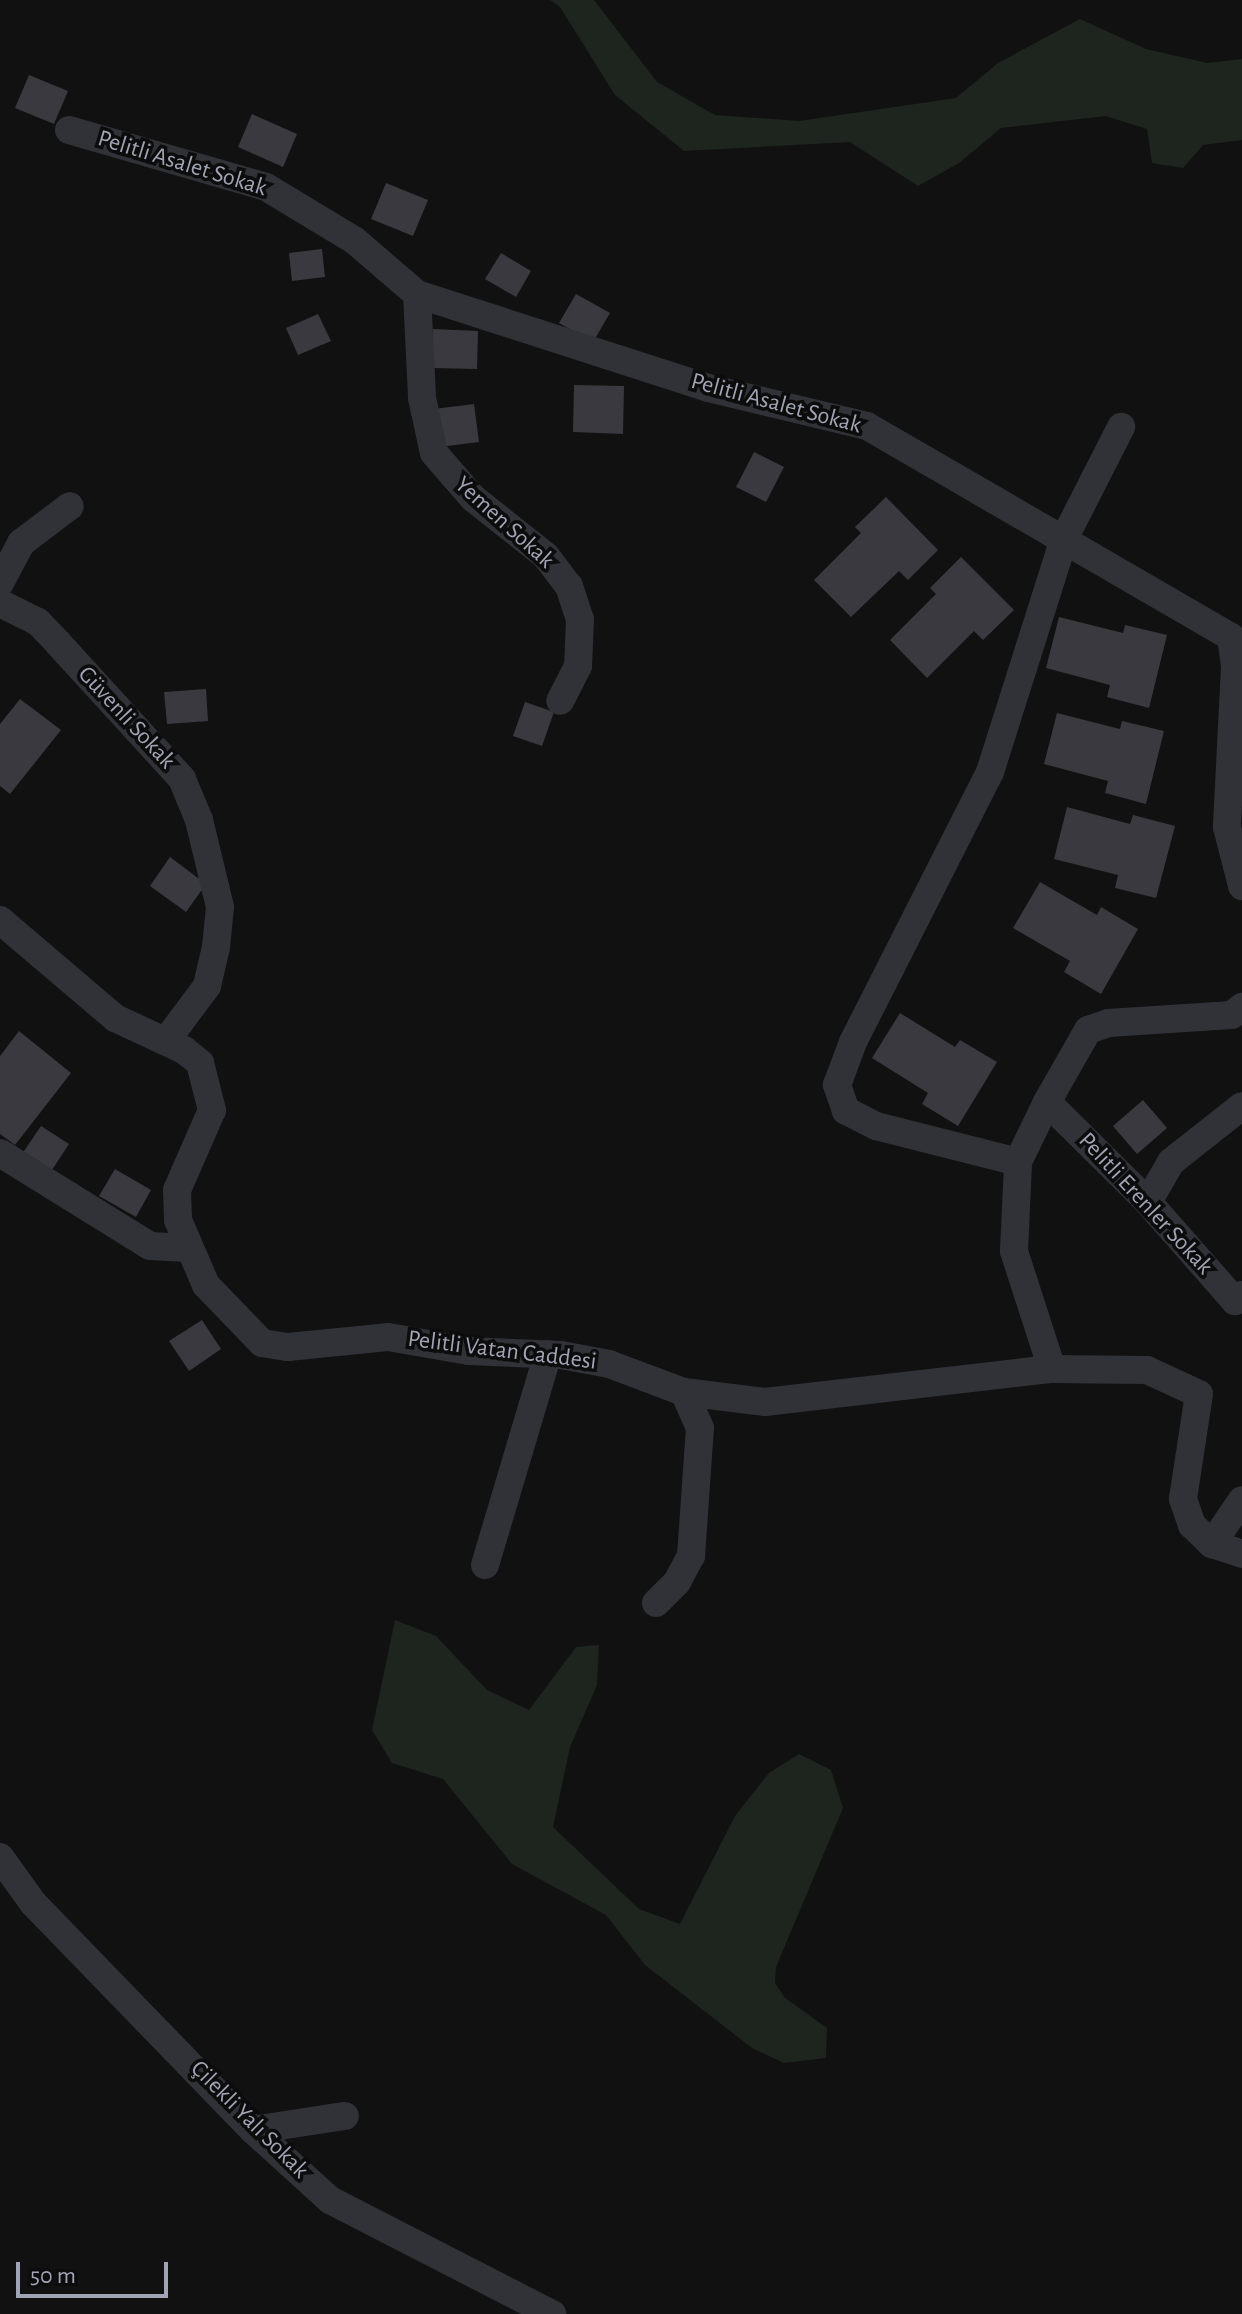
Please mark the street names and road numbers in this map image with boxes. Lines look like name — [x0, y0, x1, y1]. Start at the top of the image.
street label: Pelitli Asalet Sokak — [94, 125, 270, 203]
street label: Pelitli Asalet Sokak — [688, 367, 864, 441]
street label: Yemen Sokak — [448, 471, 560, 575]
street label: Güvenli Sokak — [71, 661, 181, 775]
street label: Pelitli Erenler Sokak — [1072, 1127, 1218, 1281]
street label: Pelitli Vatan Caddesi — [406, 1325, 598, 1377]
street label: Çilekli Yalı Sokak — [184, 2055, 314, 2185]

